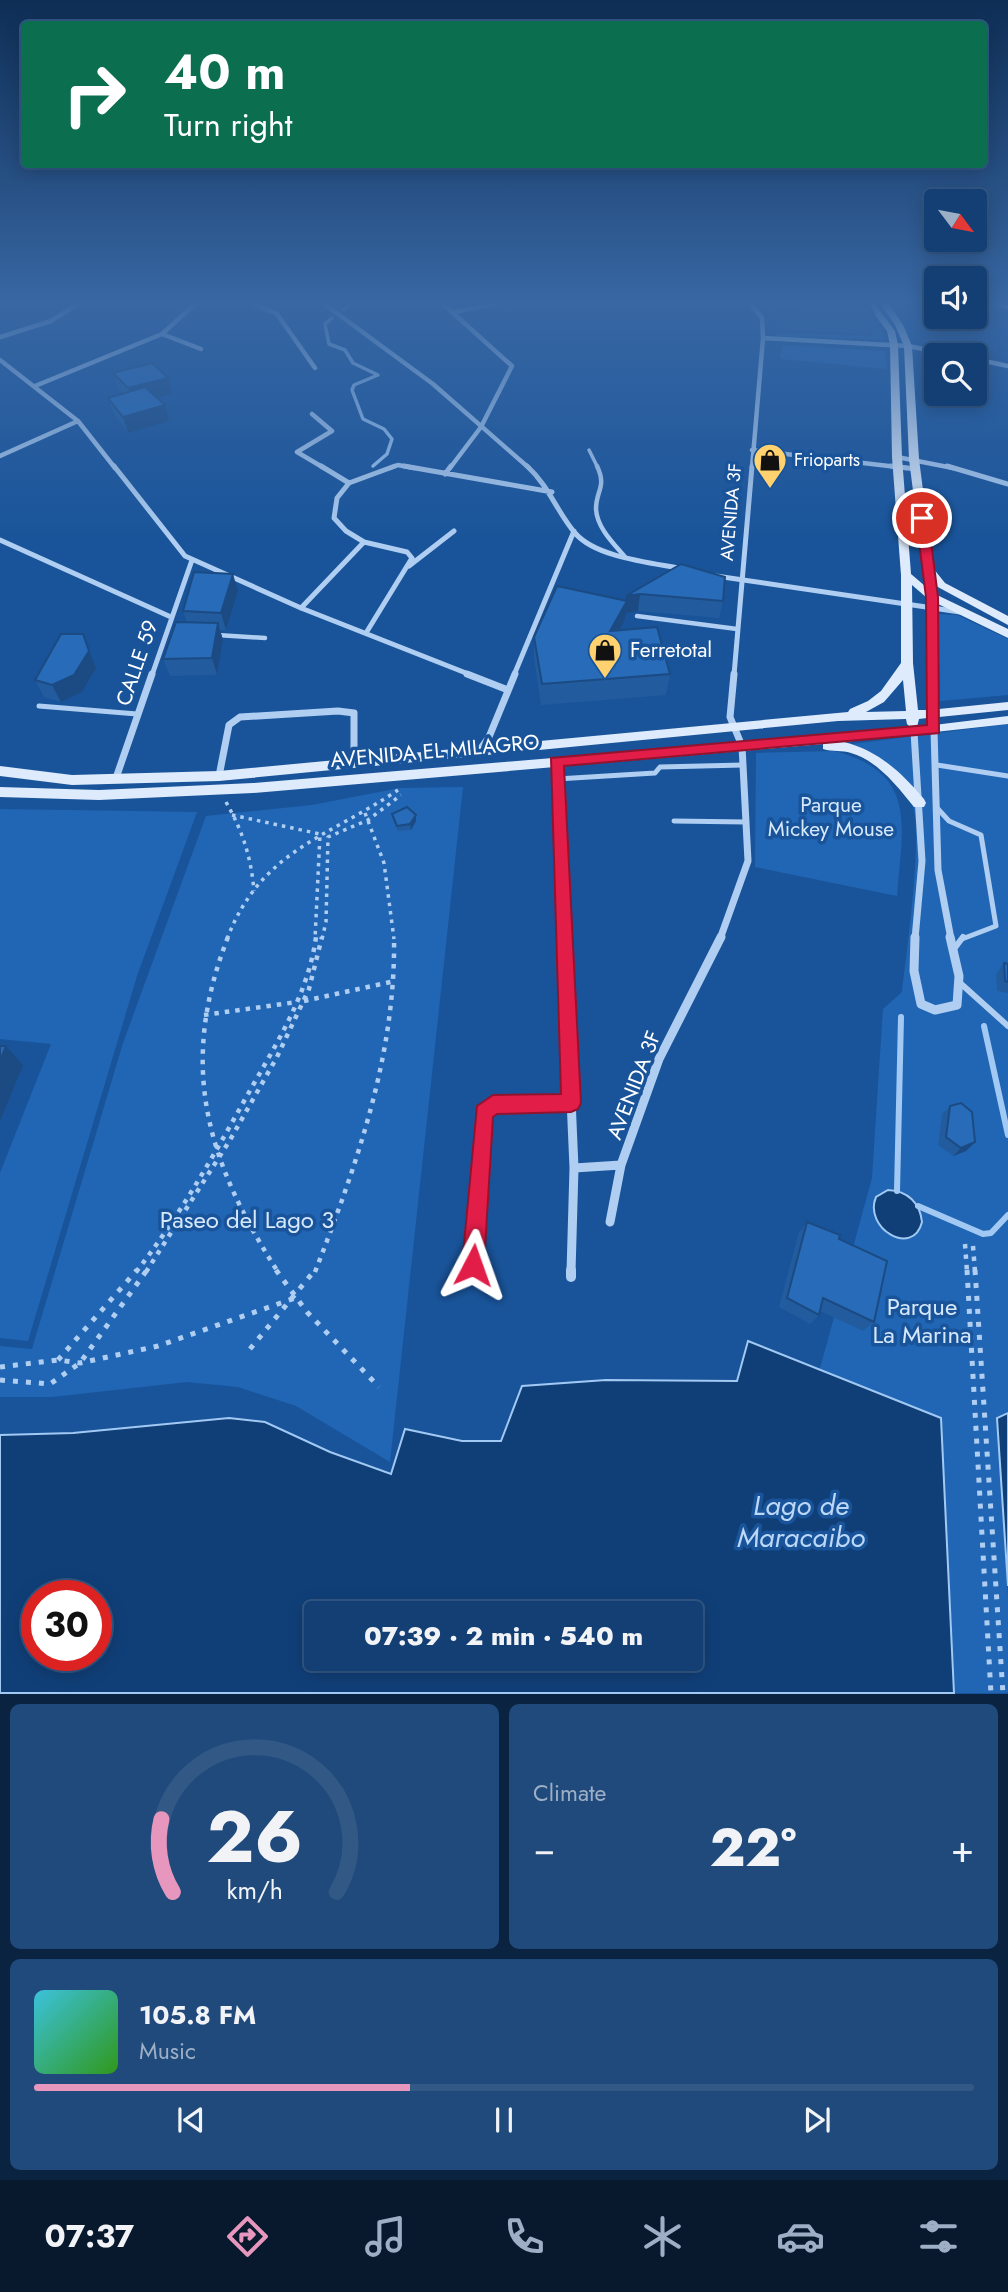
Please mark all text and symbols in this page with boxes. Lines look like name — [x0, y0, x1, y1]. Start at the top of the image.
text: 40 m — [164, 37, 286, 107]
icon: right — [49, 49, 140, 140]
text: Turn right — [164, 102, 293, 148]
north arrow — [924, 189, 987, 252]
map controls — [924, 189, 987, 406]
button: sound — [924, 266, 987, 329]
button: search — [924, 343, 987, 406]
shop icon: Frioparts — [751, 441, 789, 490]
place label: Frioparts — [794, 447, 860, 473]
street label: AVENIDA 3F — [714, 462, 748, 562]
pin — [892, 488, 952, 548]
icon: arrive — [903, 499, 941, 537]
street label: CALLE 59 — [108, 616, 166, 710]
shop icon: Ferretotal — [586, 631, 624, 680]
place label: Ferretotal — [630, 635, 712, 665]
street label: AVENIDA EL MILAGRO — [329, 727, 541, 775]
park label: Parque Mickey Mouse — [768, 790, 894, 844]
street label: AVENIDA 3F — [600, 1026, 668, 1144]
park label: Paseo del Lago 3 — [160, 1202, 334, 1237]
position arrow — [436, 1228, 510, 1302]
park label: Parque La Marina — [872, 1289, 972, 1352]
water label: Lago de Maracaibo — [737, 1485, 865, 1558]
speed limit sign: 30 — [21, 1580, 112, 1671]
text: 07:39 · 2 min · 540 m — [364, 1617, 643, 1655]
text: Climate — [533, 1776, 606, 1810]
text: 26 — [206, 1785, 303, 1890]
text: 22° — [710, 1810, 796, 1886]
text: − — [533, 1821, 555, 1876]
text: + — [951, 1821, 974, 1876]
text: km/h — [226, 1872, 283, 1908]
text: 105.8 FM — [139, 1996, 256, 2034]
text: Music — [139, 2034, 196, 2068]
icon: previous — [172, 2101, 210, 2139]
icon: pause — [485, 2101, 523, 2139]
icon: next — [798, 2101, 836, 2139]
icon: directions — [223, 2212, 272, 2261]
icon: music — [361, 2212, 410, 2261]
icon: phone — [500, 2212, 549, 2261]
icon: climate — [638, 2212, 687, 2261]
icon: car — [776, 2212, 825, 2261]
icon: filters — [914, 2212, 963, 2261]
text: 07:37 — [45, 2213, 134, 2259]

